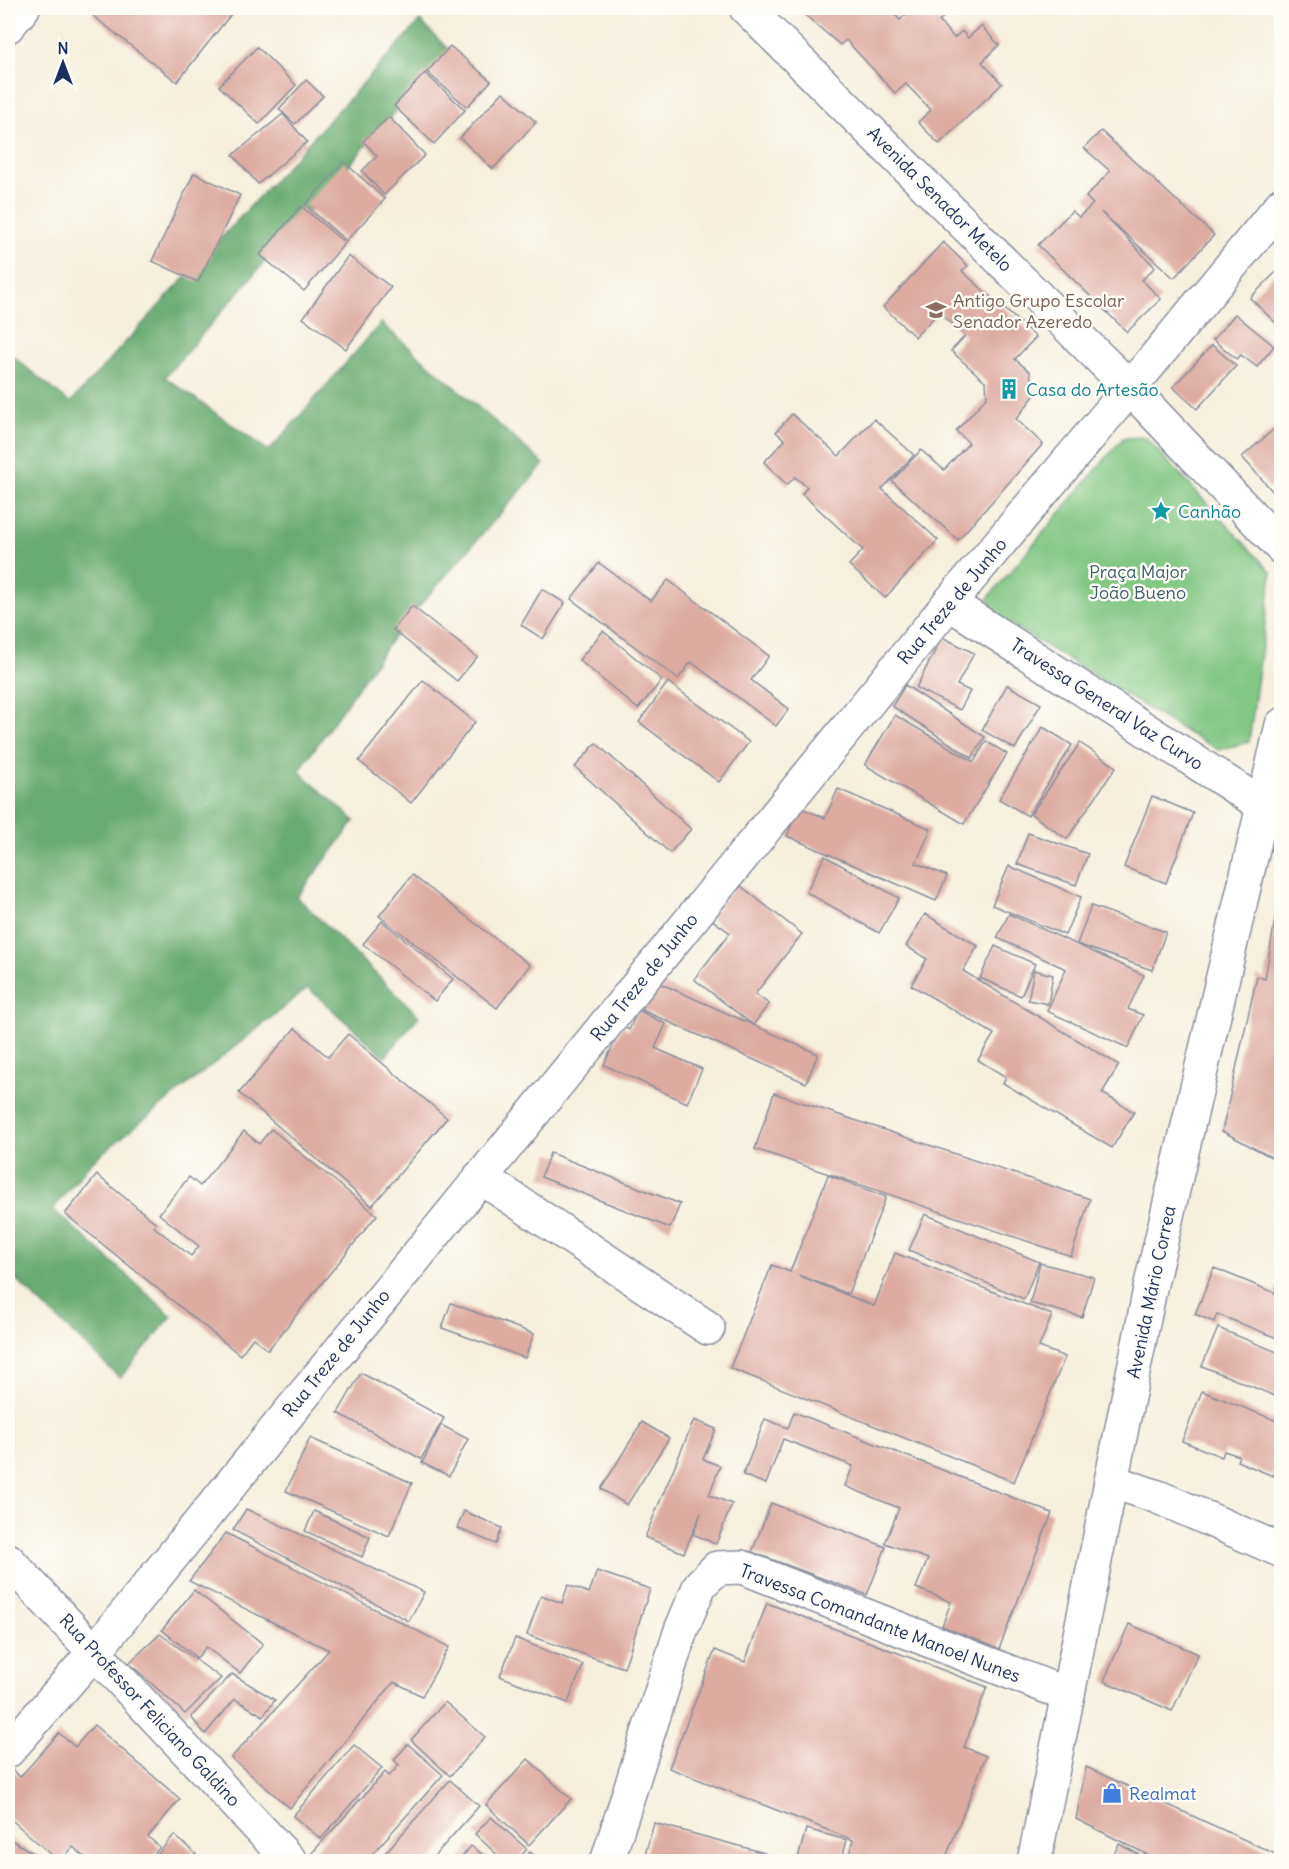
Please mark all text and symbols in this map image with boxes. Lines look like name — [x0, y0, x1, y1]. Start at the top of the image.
north arrow — [33, 33, 93, 93]
text: N — [57, 38, 69, 58]
street label: Avenida Senador Metelo — [863, 122, 1017, 276]
place label: Antigo Grupo Escolar Senador Azeredo — [953, 289, 1125, 333]
school or university icon: Antigo Grupo Escolar Senador Azeredo — [924, 298, 948, 322]
building icon: Casa do Artesão — [997, 377, 1021, 401]
place label: Casa do Artesão — [1026, 378, 1159, 401]
place icon: Canhão — [1149, 499, 1173, 523]
place label: Canhão — [1178, 500, 1241, 523]
street label: Rua Treze de Junho — [892, 533, 1012, 669]
park label: Praça Major João Bueno — [1089, 560, 1188, 604]
street label: Travessa General Vaz Curvo — [1006, 633, 1208, 775]
street label: Rua Treze de Junho — [585, 908, 703, 1046]
street label: Avenida Mário Correa — [1121, 1204, 1181, 1380]
street label: Rua Treze de Junho — [277, 1284, 395, 1422]
street label: Travessa Comandante Manoel Nunes — [736, 1559, 1024, 1687]
street label: Rua Professor Feliciano Galdino — [55, 1609, 245, 1811]
shop icon: Realmat — [1100, 1781, 1124, 1805]
place label: Realmat — [1129, 1782, 1196, 1805]

